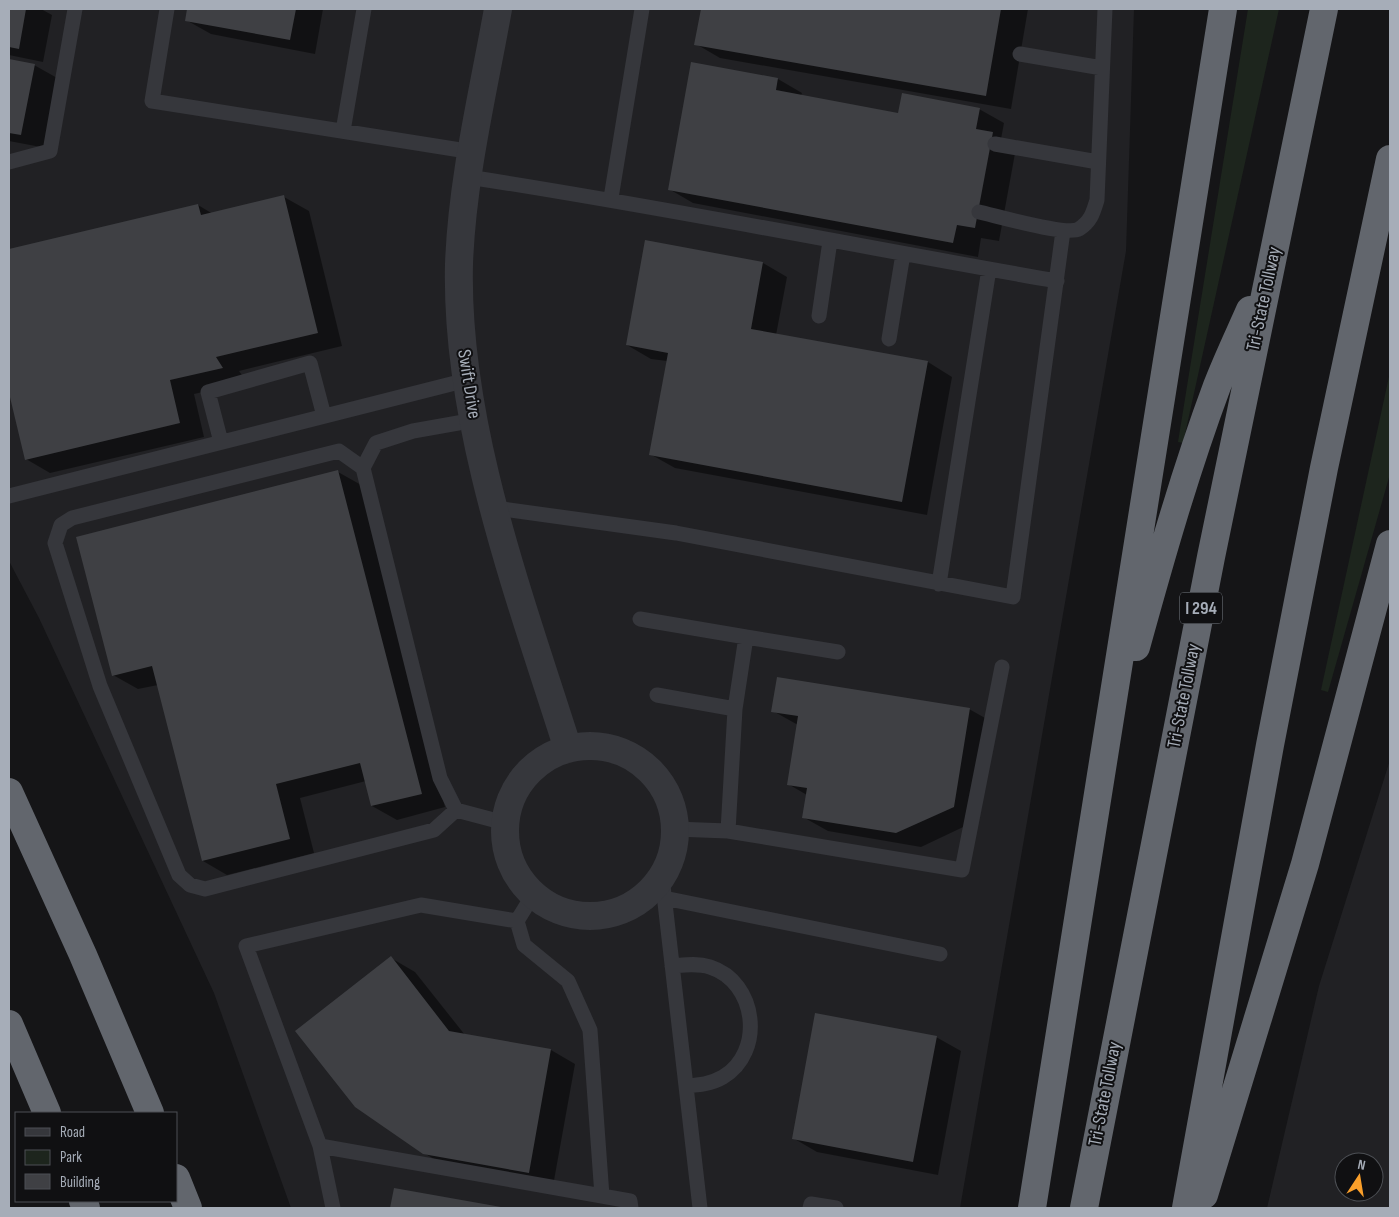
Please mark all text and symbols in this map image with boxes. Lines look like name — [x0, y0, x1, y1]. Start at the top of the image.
street label: Tri-State Tollway — [1242, 244, 1286, 353]
street label: Swift Drive — [452, 348, 486, 420]
road number: I 294 — [1180, 592, 1222, 624]
street label: Tri-State Tollway — [1163, 641, 1206, 750]
street label: Tri-State Tollway — [1084, 1039, 1127, 1148]
legend — [15, 1112, 178, 1202]
text: Road — [60, 1123, 85, 1142]
text: Park — [60, 1148, 82, 1167]
north arrow — [1334, 1152, 1384, 1202]
text: N — [1356, 1156, 1367, 1174]
text: Building — [60, 1173, 100, 1192]

